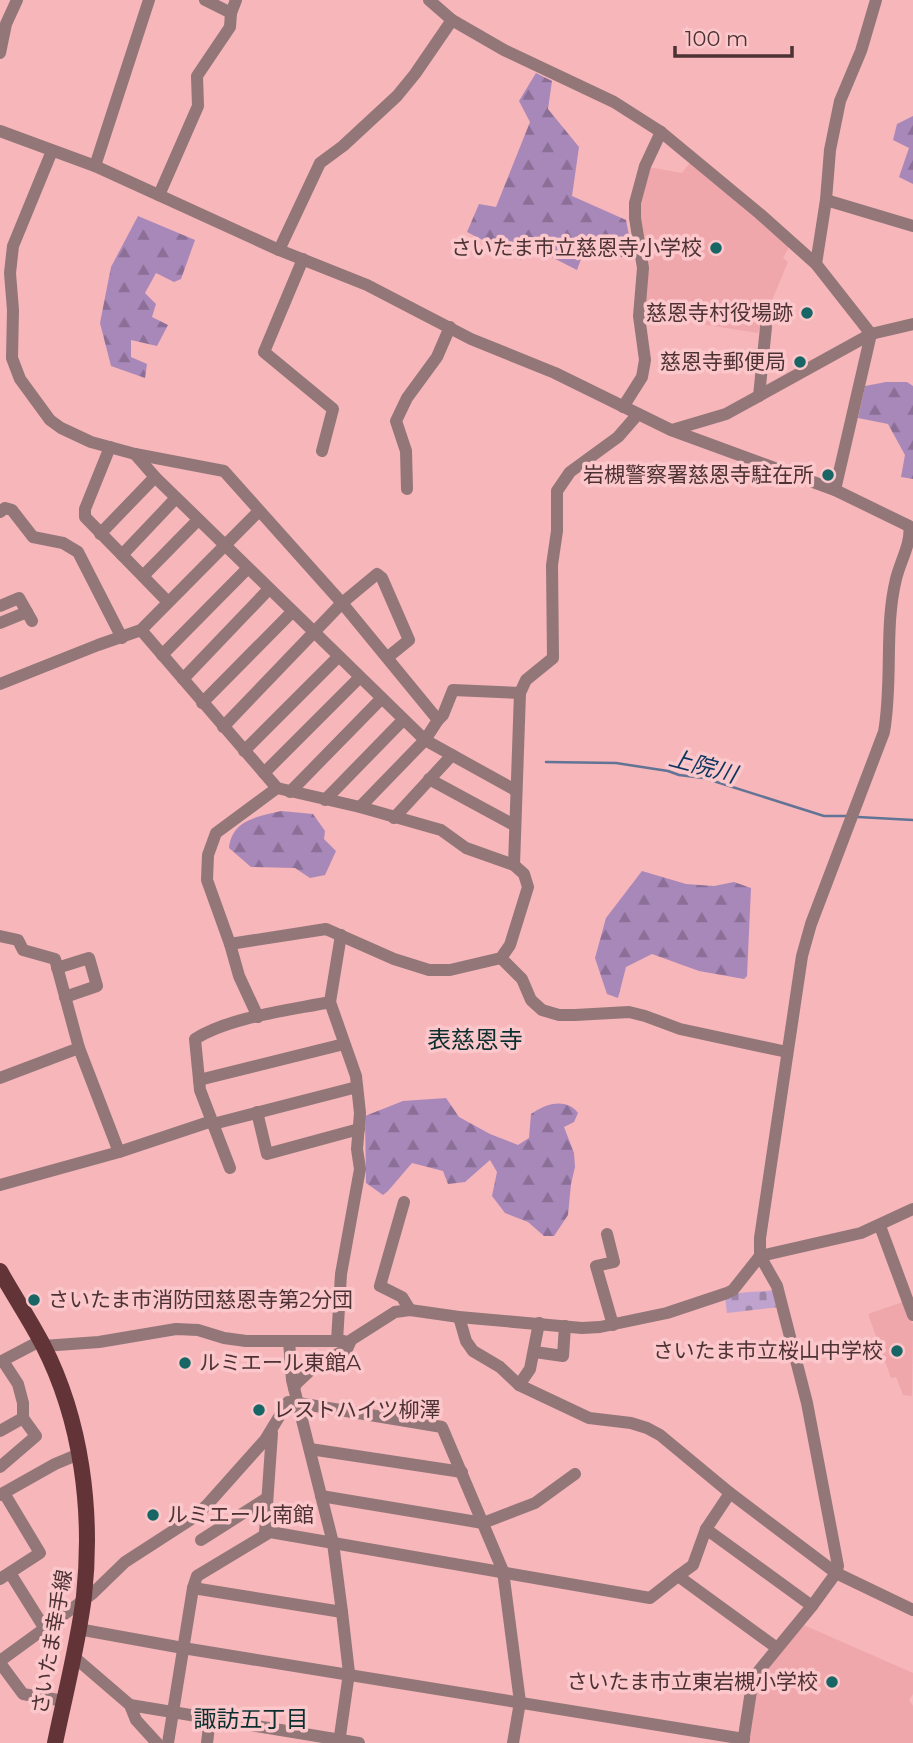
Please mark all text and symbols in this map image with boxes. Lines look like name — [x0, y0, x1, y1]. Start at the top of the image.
scale bar — [675, 14, 792, 58]
text: 100 m — [685, 26, 748, 51]
place label: さいたま市立慈恩寺小学校 — [451, 235, 702, 260]
marker: さいたま市立慈恩寺小学校 — [708, 240, 724, 256]
place label: 慈恩寺村役場跡 — [646, 300, 793, 325]
marker: 慈恩寺村役場跡 — [799, 305, 815, 321]
place label: 慈恩寺郵便局 — [660, 349, 786, 374]
marker: 慈恩寺郵便局 — [792, 354, 808, 370]
place label: 岩槻警察署慈恩寺駐在所 — [583, 462, 814, 487]
marker: 岩槻警察署慈恩寺駐在所 — [820, 467, 836, 483]
water label: 上院川 — [666, 744, 743, 789]
district label: 表慈恩寺 — [427, 1025, 523, 1054]
place label: さいたま市消防団慈恩寺第2分団 — [48, 1287, 353, 1312]
marker: さいたま市消防団慈恩寺第2分団 — [26, 1292, 42, 1308]
place label: さいたま市立桜山中学校 — [653, 1338, 883, 1363]
marker: さいたま市立桜山中学校 — [889, 1343, 905, 1359]
place label: ルミエール東館A — [199, 1350, 362, 1375]
marker: ルミエール東館A — [177, 1355, 193, 1371]
place label: レストハイツ柳澤 — [273, 1397, 441, 1422]
marker: レストハイツ柳澤 — [251, 1402, 267, 1418]
place label: ルミエール南館 — [167, 1502, 314, 1527]
marker: ルミエール南館 — [145, 1507, 161, 1523]
street label: さいたま幸手線 — [26, 1568, 77, 1716]
place label: さいたま市立東岩槻小学校 — [567, 1669, 818, 1694]
marker: さいたま市立東岩槻小学校 — [824, 1674, 840, 1690]
district label: 諏訪五丁目 — [194, 1705, 309, 1733]

